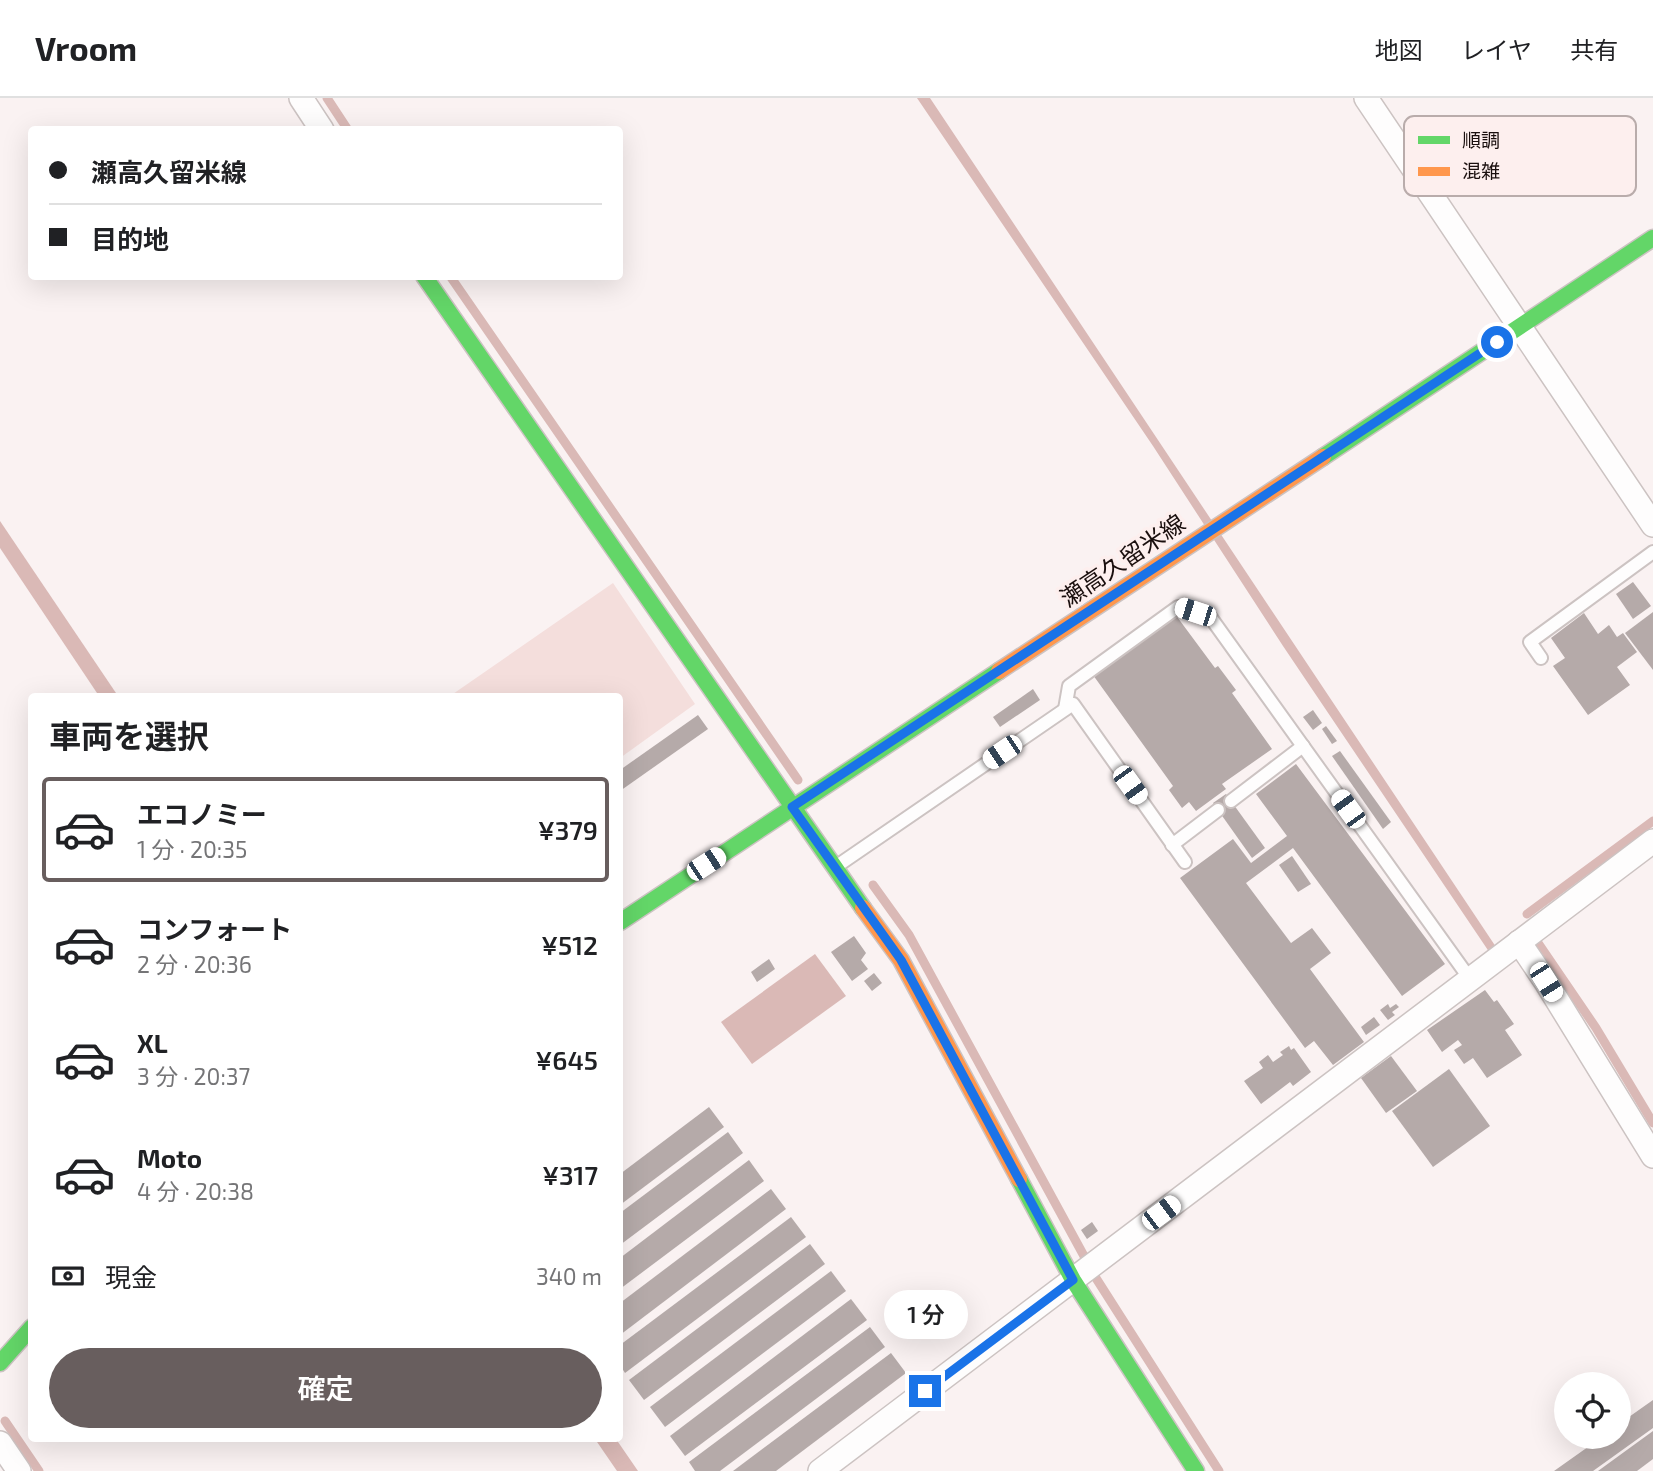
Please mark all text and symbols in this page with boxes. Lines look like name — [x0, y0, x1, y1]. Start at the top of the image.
text: Vroom — [35, 28, 137, 68]
text: 地図 — [1375, 35, 1423, 64]
text: レイヤ — [1461, 35, 1532, 64]
text: 共有 — [1570, 35, 1618, 64]
legend — [1404, 116, 1636, 196]
text: 順調 — [1462, 128, 1500, 151]
text: 瀬高久留米線 — [91, 156, 247, 187]
text: 混雑 — [1462, 159, 1500, 182]
text: 目的地 — [91, 223, 169, 254]
route start — [1481, 326, 1513, 358]
street label: 瀬高久留米線 — [1054, 507, 1190, 612]
car — [1172, 596, 1219, 628]
text: 車両を選択 — [49, 716, 209, 754]
car — [979, 732, 1026, 772]
car — [1110, 762, 1151, 808]
car — [1328, 786, 1369, 832]
icon: car — [53, 798, 116, 861]
text: エコノミー — [137, 798, 267, 829]
text: ¥379 — [538, 814, 598, 845]
text: 1 分 · 20:35 — [137, 835, 247, 863]
car — [683, 844, 730, 884]
icon: car — [53, 913, 116, 976]
text: コンフォート — [137, 913, 292, 944]
text: ¥512 — [541, 929, 598, 960]
text: 2 分 · 20:36 — [137, 950, 252, 978]
car — [1526, 959, 1567, 1005]
text: XL — [137, 1027, 168, 1058]
icon: car — [53, 1028, 116, 1091]
text: ¥645 — [536, 1044, 598, 1075]
text: 3 分 · 20:37 — [137, 1062, 250, 1090]
text: Moto — [137, 1142, 202, 1173]
icon: car — [53, 1143, 116, 1206]
text: ¥317 — [542, 1159, 598, 1190]
text: 4 分 · 20:38 — [137, 1177, 254, 1205]
car — [1138, 1192, 1185, 1234]
icon: cash — [49, 1257, 87, 1295]
text: 現金 — [105, 1261, 157, 1292]
text: 340 m — [536, 1262, 602, 1290]
callout: 1 分 — [883, 1290, 967, 1338]
text: 1 分 — [907, 1300, 945, 1328]
button: 確定 — [49, 1348, 602, 1428]
map controls — [1554, 1372, 1631, 1449]
button: locate — [1554, 1372, 1631, 1449]
route end — [909, 1375, 941, 1407]

